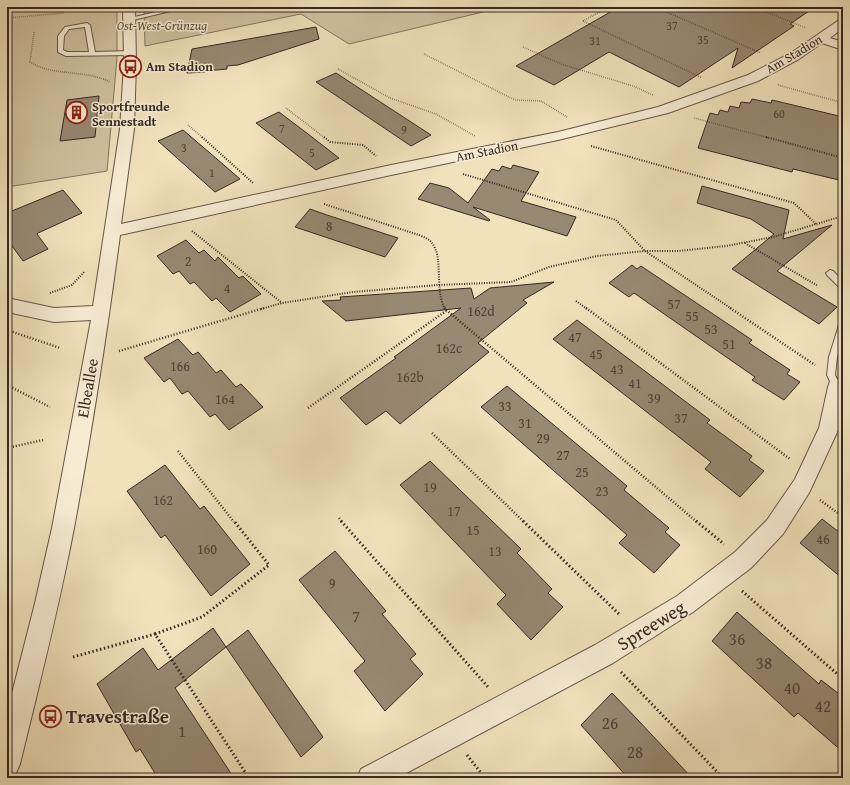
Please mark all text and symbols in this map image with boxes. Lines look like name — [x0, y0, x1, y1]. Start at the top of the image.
park label: Ost-West-Grünzug — [117, 16, 207, 35]
house number: 37 — [666, 17, 678, 34]
street label: Am Stadion — [762, 29, 826, 78]
house number: 35 — [697, 31, 709, 48]
house number: 31 — [589, 32, 601, 49]
bus stop icon: Am Stadion — [117, 53, 143, 79]
place label: Am Stadion — [146, 57, 213, 76]
place label: Sportfreunde Sennestadt — [92, 97, 170, 131]
building icon: Sportfreunde Sennestadt — [64, 100, 90, 126]
house number: 60 — [773, 105, 785, 122]
house number: 7 — [279, 120, 285, 137]
house number: 9 — [401, 121, 407, 138]
street label: Am Stadion — [454, 136, 520, 166]
house number: 3 — [181, 139, 187, 156]
house number: 5 — [309, 144, 315, 161]
house number: 1 — [209, 164, 215, 181]
house number: 8 — [326, 216, 333, 236]
house number: 2 — [185, 251, 191, 271]
house number: 4 — [224, 278, 231, 298]
house number: 57 — [667, 294, 681, 314]
house number: 162d — [467, 301, 495, 321]
house number: 55 — [685, 306, 699, 326]
house number: 53 — [704, 319, 718, 339]
house number: 47 — [568, 327, 582, 347]
house number: 51 — [722, 334, 736, 354]
house number: 162c — [436, 338, 462, 358]
house number: 45 — [589, 344, 603, 364]
street label: Elbeallee — [70, 356, 104, 420]
house number: 166 — [170, 356, 190, 376]
house number: 43 — [610, 359, 624, 379]
house number: 162b — [396, 367, 424, 387]
house number: 41 — [628, 373, 642, 393]
house number: 39 — [647, 388, 661, 408]
house number: 164 — [215, 389, 235, 409]
house number: 33 — [498, 396, 512, 416]
house number: 37 — [674, 408, 688, 428]
house number: 31 — [518, 413, 532, 433]
house number: 29 — [536, 428, 550, 448]
house number: 27 — [556, 445, 570, 465]
house number: 25 — [575, 462, 589, 482]
house number: 19 — [423, 477, 437, 497]
house number: 23 — [595, 481, 609, 501]
house number: 162 — [153, 490, 173, 510]
house number: 17 — [447, 501, 461, 521]
house number: 15 — [466, 520, 480, 540]
house number: 46 — [816, 529, 830, 549]
house number: 160 — [197, 539, 217, 559]
house number: 13 — [488, 541, 502, 561]
house number: 9 — [329, 573, 336, 593]
street label: Spreeweg — [611, 593, 691, 657]
house number: 7 — [352, 603, 360, 628]
house number: 36 — [729, 626, 745, 651]
house number: 38 — [756, 650, 772, 675]
house number: 40 — [784, 675, 800, 700]
house number: 42 — [815, 693, 831, 718]
place label: Travestraße — [66, 702, 169, 730]
bus stop icon: Travestraße — [38, 703, 64, 729]
house number: 26 — [602, 710, 618, 735]
house number: 1 — [178, 718, 186, 743]
house number: 28 — [627, 739, 643, 764]

